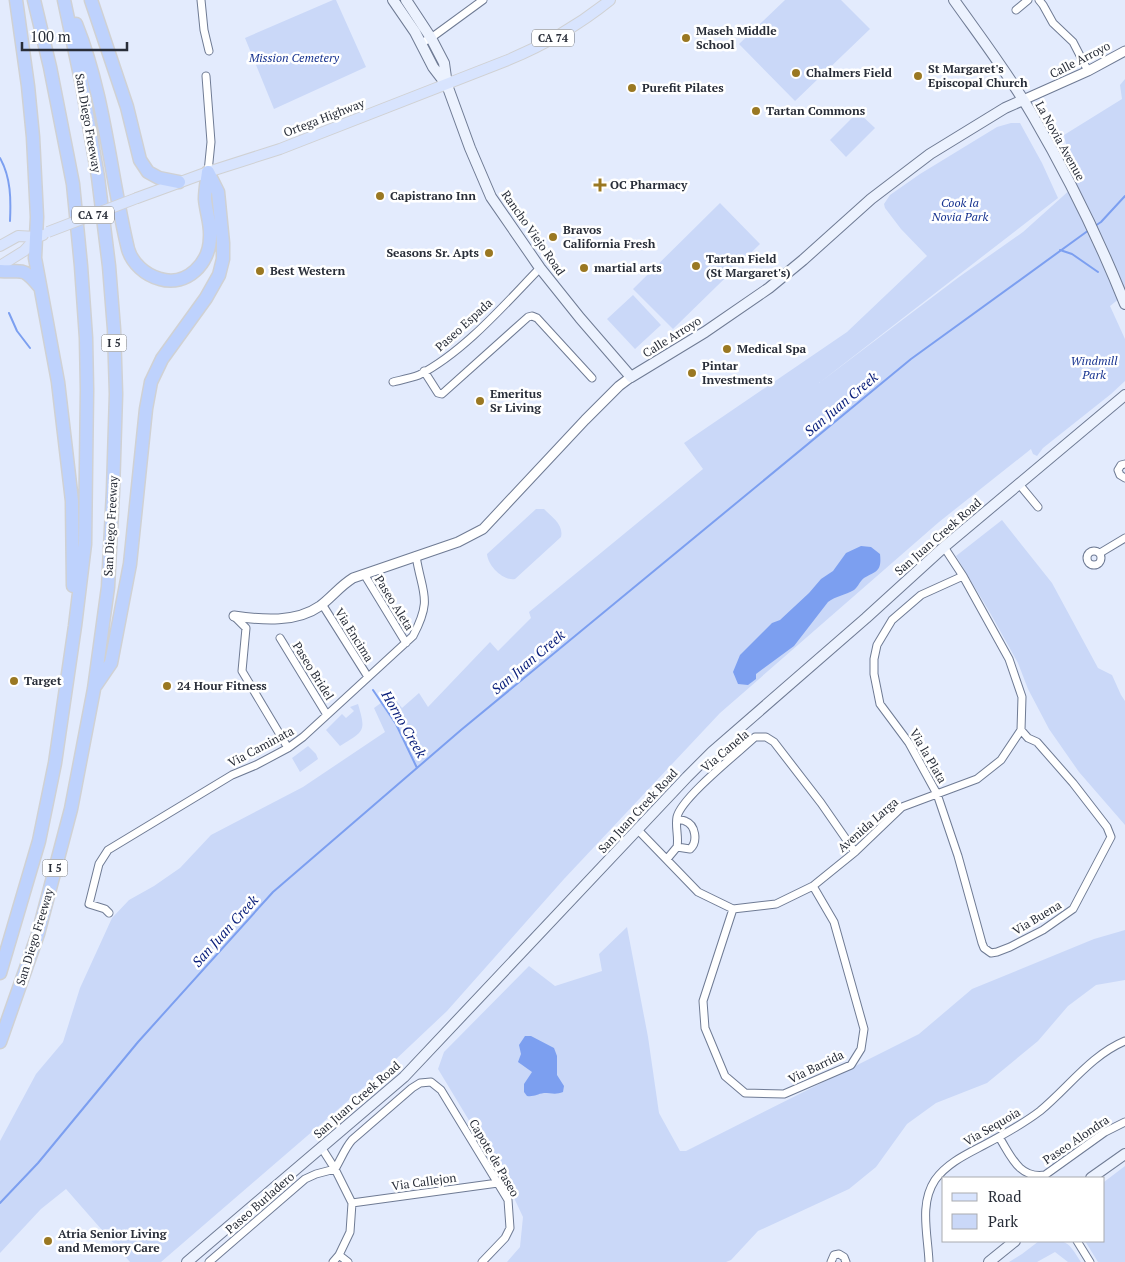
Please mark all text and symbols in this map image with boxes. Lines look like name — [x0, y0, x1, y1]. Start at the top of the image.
scale bar — [22, 20, 128, 52]
place label: Maseh Middle School — [696, 23, 777, 52]
text: 100 m — [30, 26, 71, 46]
road number: CA 74 — [532, 29, 574, 46]
marker: Maseh Middle School — [680, 32, 692, 44]
street label: Calle Arroyo — [1047, 38, 1113, 81]
park label: Mission Cemetery — [248, 50, 340, 65]
place label: St Margaret's Episcopal Church — [928, 61, 1028, 90]
place label: Chalmers Field — [806, 65, 893, 80]
marker: Chalmers Field — [790, 67, 802, 79]
marker: St Margaret's Episcopal Church — [912, 70, 924, 82]
street label: San Diego Freeway — [72, 72, 105, 175]
place label: Purefit Pilates — [642, 80, 724, 95]
marker: Purefit Pilates — [626, 82, 638, 94]
street label: Ortega Highway — [281, 95, 367, 140]
street label: La Novia Avenue — [1032, 98, 1088, 183]
place label: Tartan Commons — [766, 103, 866, 118]
marker: Tartan Commons — [750, 105, 762, 117]
place label: OC Pharmacy — [610, 177, 688, 192]
marker: OC Pharmacy — [594, 179, 606, 191]
street label: Rancho Viejo Road — [498, 187, 569, 278]
place label: Capistrano Inn — [390, 188, 476, 203]
marker: Capistrano Inn — [374, 190, 386, 202]
park label: Cook la Novia Park — [931, 195, 988, 224]
road number: CA 74 — [72, 206, 114, 224]
place label: Bravos California Fresh — [563, 222, 656, 251]
marker: Bravos California Fresh — [547, 231, 559, 243]
place label: Seasons Sr. Apts — [386, 245, 480, 260]
marker: Seasons Sr. Apts — [483, 247, 495, 259]
place label: Tartan Field (St Margaret's) — [706, 251, 791, 280]
place label: martial arts — [594, 260, 662, 275]
marker: Tartan Field (St Margaret's) — [690, 260, 702, 272]
marker: martial arts — [578, 262, 590, 274]
place label: Best Western — [270, 263, 345, 278]
marker: Best Western — [254, 265, 266, 277]
street label: Paseo Espada — [432, 295, 495, 354]
street label: Calle Arroyo — [640, 313, 704, 360]
road number: I 5 — [102, 334, 126, 352]
place label: Medical Spa — [737, 341, 806, 356]
marker: Medical Spa — [721, 343, 733, 355]
park label: Windmill Park — [1070, 353, 1118, 382]
place label: Pintar Investments — [702, 358, 773, 387]
marker: Pintar Investments — [686, 367, 698, 379]
water label: San Juan Creek — [800, 367, 882, 440]
place label: Emeritus Sr Living — [490, 386, 542, 415]
marker: Emeritus Sr Living — [474, 395, 486, 407]
street label: San Diego Freeway — [100, 474, 121, 577]
street label: San Juan Creek Road — [891, 495, 984, 578]
street label: Paseo Aleta — [372, 572, 417, 633]
street label: Via Encima — [332, 605, 377, 664]
water label: San Juan Creek — [487, 625, 569, 698]
street label: Paseo Bridel — [290, 639, 337, 703]
place label: Target — [24, 673, 62, 688]
marker: Target — [8, 675, 20, 687]
place label: 24 Hour Fitness — [177, 678, 267, 693]
marker: 24 Hour Fitness — [161, 680, 173, 692]
water label: Horno Creek — [377, 686, 431, 761]
street label: Via Caminata — [225, 723, 296, 770]
street label: Via Canela — [698, 726, 751, 775]
street label: Via la Plata — [907, 726, 950, 786]
street label: San Juan Creek Road — [595, 765, 681, 856]
street label: Avenida Larga — [834, 794, 901, 855]
road number: I 5 — [42, 860, 68, 876]
street label: San Diego Freeway — [13, 886, 57, 987]
water label: San Juan Creek — [187, 890, 262, 971]
street label: Via Buena — [1010, 897, 1064, 938]
street label: Via Barrida — [786, 1047, 846, 1086]
street label: San Juan Creek Road — [310, 1058, 403, 1141]
street label: Via Sequoia — [961, 1104, 1023, 1149]
street label: Paseo Alondra — [1040, 1112, 1112, 1167]
street label: Capote de Paseo — [466, 1116, 523, 1200]
street label: Paseo Burladero — [222, 1168, 297, 1237]
street label: Via Callejon — [391, 1170, 457, 1193]
legend — [942, 1177, 1105, 1242]
text: Road — [988, 1186, 1021, 1206]
text: Park — [988, 1211, 1018, 1231]
place label: Atria Senior Living and Memory Care — [58, 1226, 167, 1255]
marker: Atria Senior Living and Memory Care — [42, 1235, 54, 1247]

